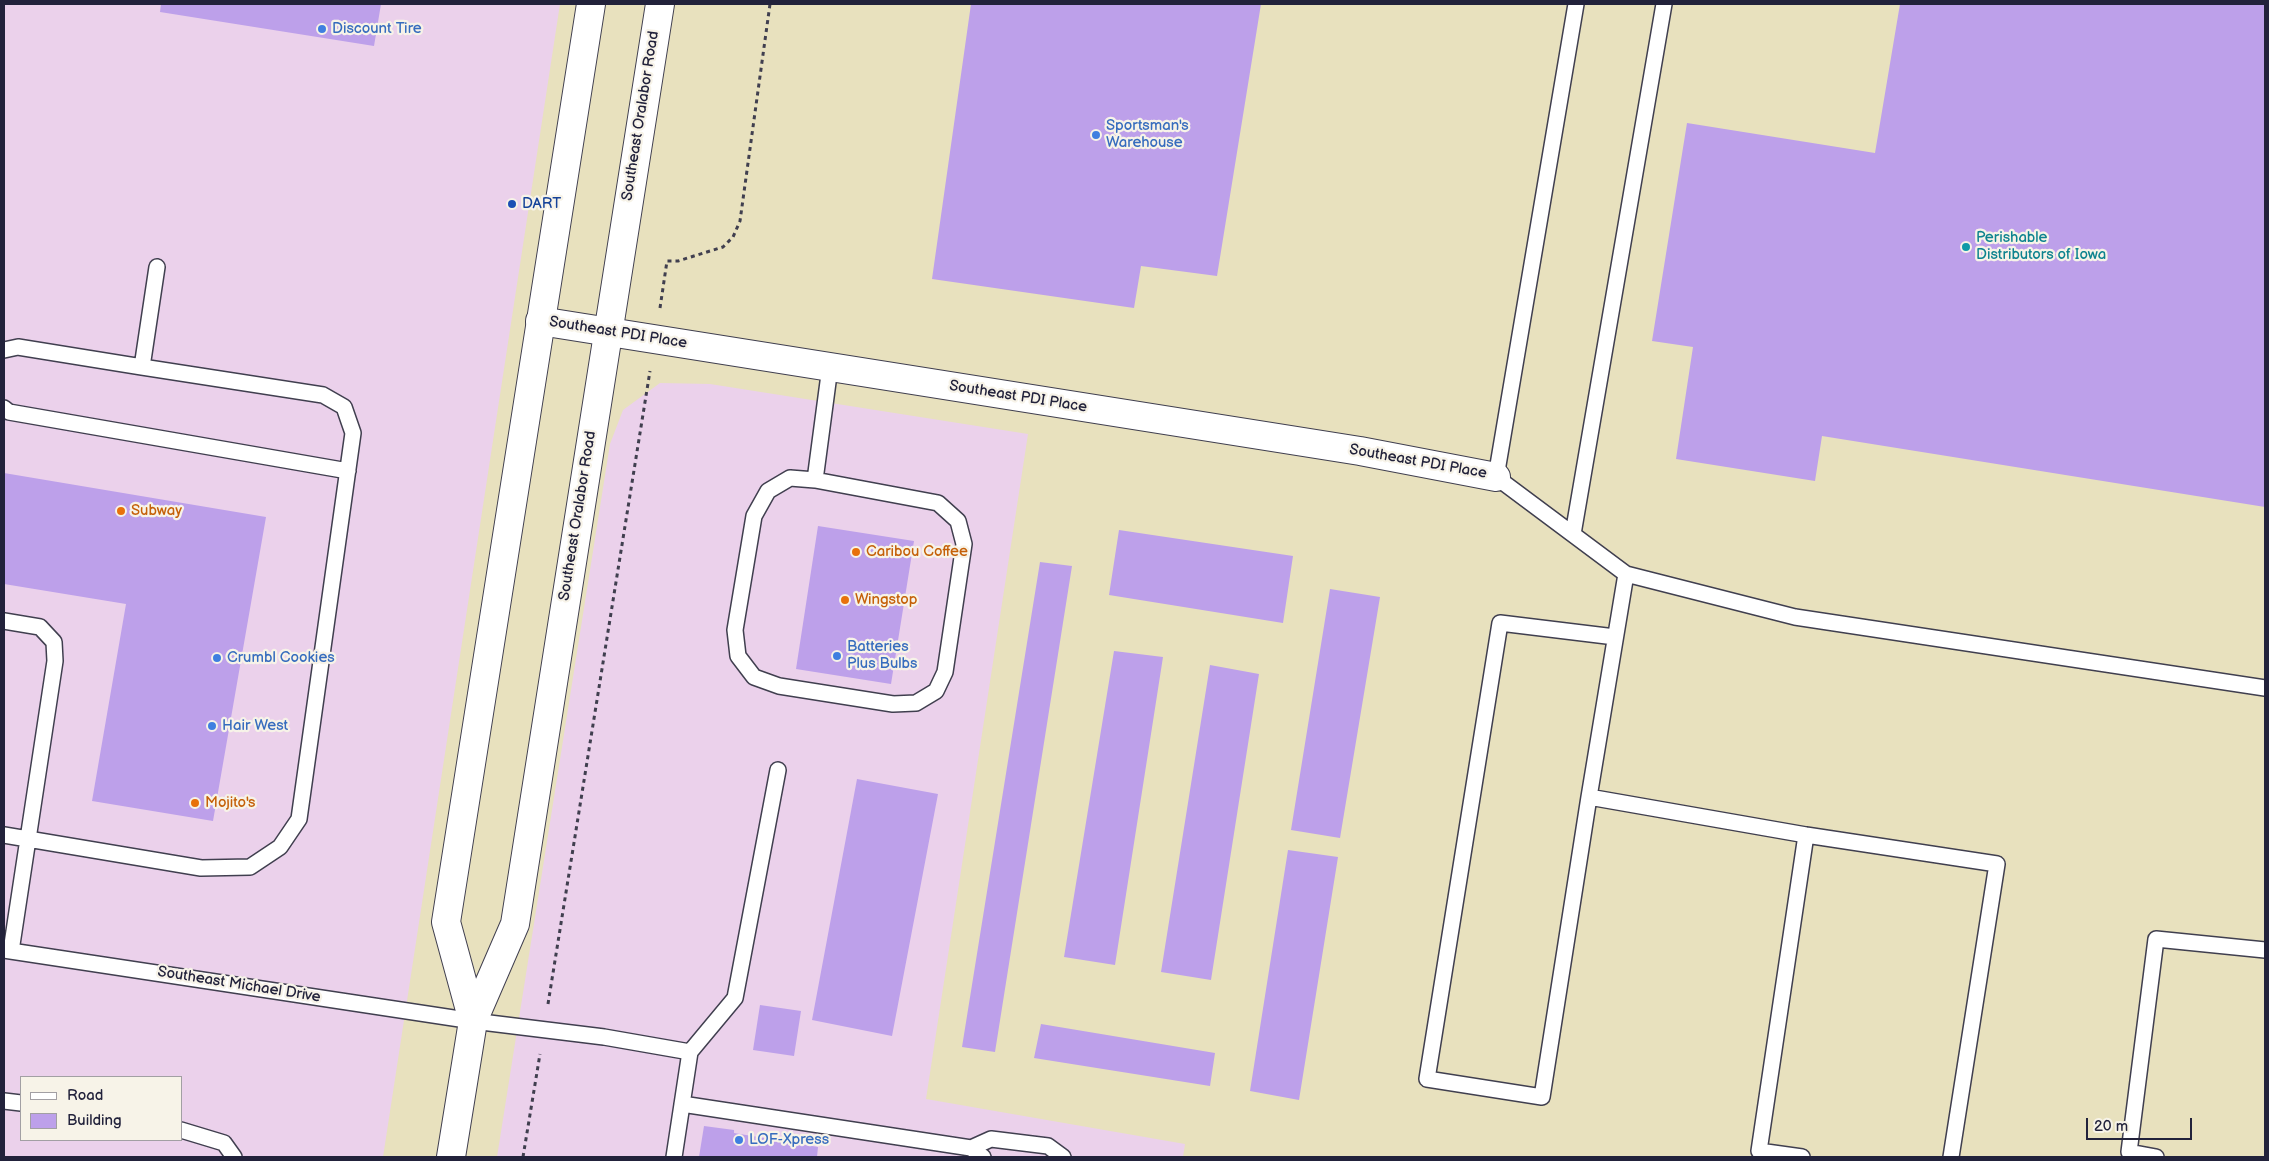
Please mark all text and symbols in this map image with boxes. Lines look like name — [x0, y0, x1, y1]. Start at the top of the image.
place label: Discount Tire — [332, 20, 422, 38]
marker: Discount Tire — [316, 23, 328, 35]
street label: Southeast Oralabor Road — [619, 30, 663, 202]
place label: Sportsman's Warehouse — [1106, 117, 1189, 152]
marker: Sportsman's Warehouse — [1090, 129, 1102, 141]
place label: DART — [522, 195, 561, 213]
marker: DART — [506, 198, 518, 210]
place label: Perishable Distributors of Iowa — [1976, 229, 2106, 264]
marker: Perishable Distributors of Iowa — [1960, 241, 1972, 253]
street label: Southeast PDI Place — [548, 313, 688, 353]
street label: Southeast PDI Place — [948, 377, 1088, 417]
street label: Southeast Oralabor Road — [556, 430, 600, 602]
street label: Southeast PDI Place — [1348, 441, 1488, 483]
place label: Subway — [131, 502, 182, 520]
marker: Subway — [115, 505, 127, 517]
place label: Caribou Coffee — [866, 543, 968, 561]
marker: Caribou Coffee — [850, 546, 862, 558]
place label: Wingstop — [855, 591, 917, 609]
marker: Wingstop — [839, 594, 851, 606]
place label: Batteries Plus Bulbs — [847, 638, 917, 673]
place label: Crumbl Cookies — [227, 649, 335, 667]
marker: Batteries Plus Bulbs — [831, 650, 843, 662]
marker: Crumbl Cookies — [211, 652, 223, 664]
place label: Hair West — [222, 717, 288, 735]
marker: Hair West — [206, 720, 218, 732]
place label: Mojito's — [205, 794, 255, 812]
marker: Mojito's — [189, 797, 201, 809]
street label: Southeast Michael Drive — [156, 963, 322, 1007]
legend — [20, 1076, 182, 1141]
text: Road — [67, 1086, 103, 1105]
scale bar — [2089, 1108, 2195, 1140]
text: Building — [67, 1111, 122, 1130]
text: 20 m — [2094, 1117, 2128, 1136]
place label: LOF-Xpress — [749, 1131, 829, 1149]
marker: LOF-Xpress — [733, 1134, 745, 1146]

